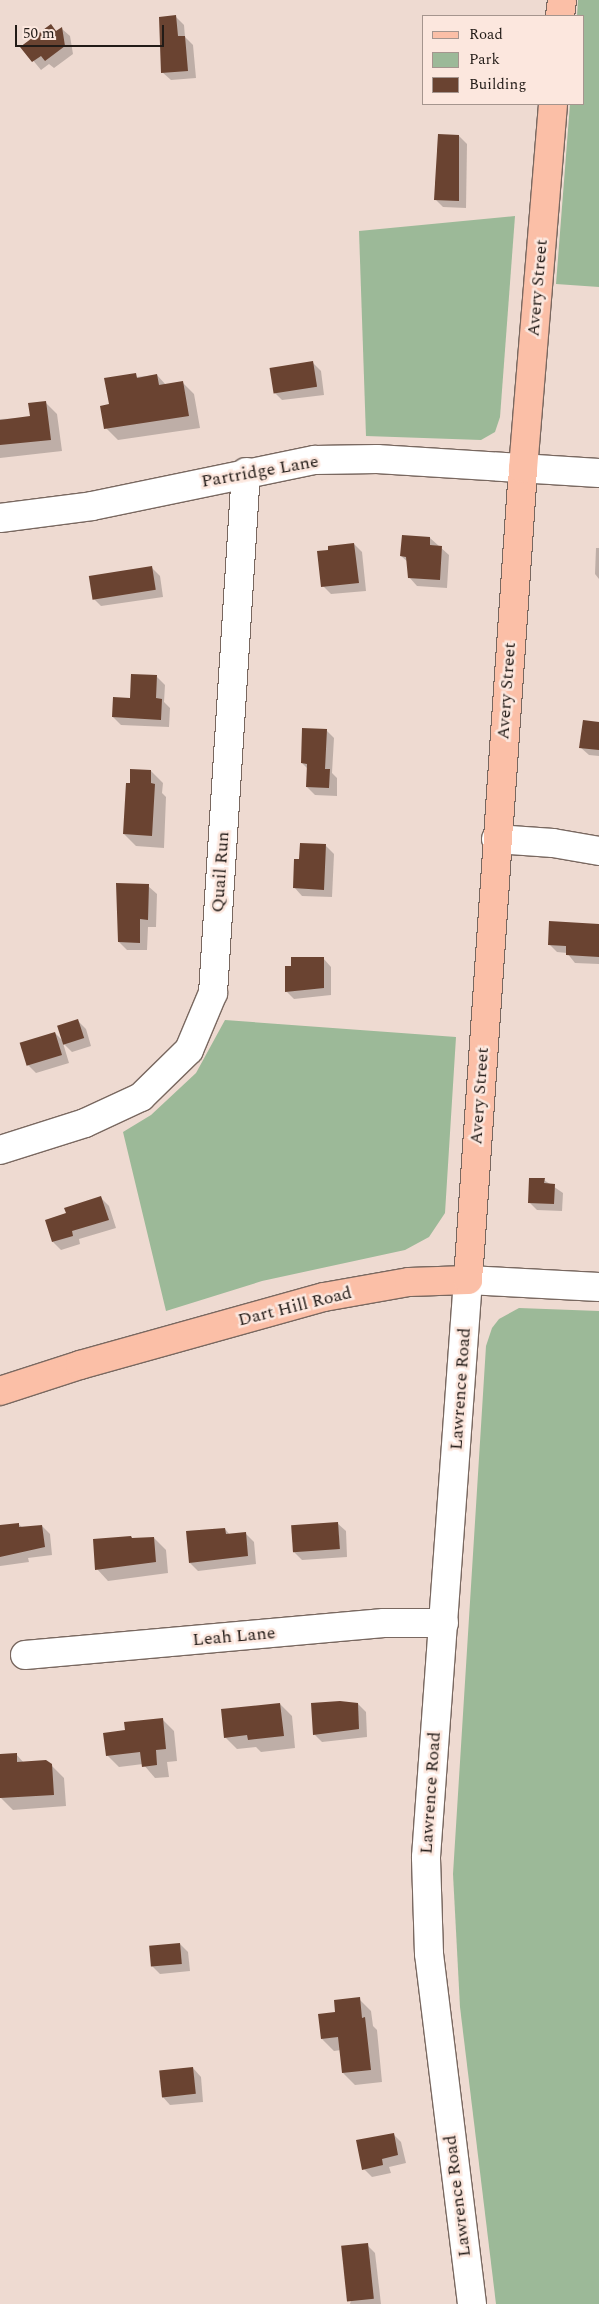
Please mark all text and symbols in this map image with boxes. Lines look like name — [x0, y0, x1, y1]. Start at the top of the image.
scale bar — [18, 15, 166, 47]
legend — [422, 15, 584, 105]
text: 50 m — [23, 22, 55, 45]
text: Road — [469, 23, 503, 46]
text: Park — [469, 48, 500, 71]
text: Building — [469, 73, 526, 96]
street label: Avery Street — [523, 238, 553, 338]
street label: Partridge Lane — [200, 451, 320, 493]
street label: Avery Street — [493, 642, 521, 740]
street label: Quail Run — [207, 831, 235, 913]
street label: Avery Street — [466, 1047, 494, 1145]
street label: Dart Hill Road — [236, 1282, 354, 1332]
street label: Lawrence Road — [446, 1327, 476, 1451]
street label: Leah Lane — [192, 1623, 276, 1651]
street label: Lawrence Road — [416, 1731, 446, 1855]
street label: Lawrence Road — [440, 2134, 476, 2258]

